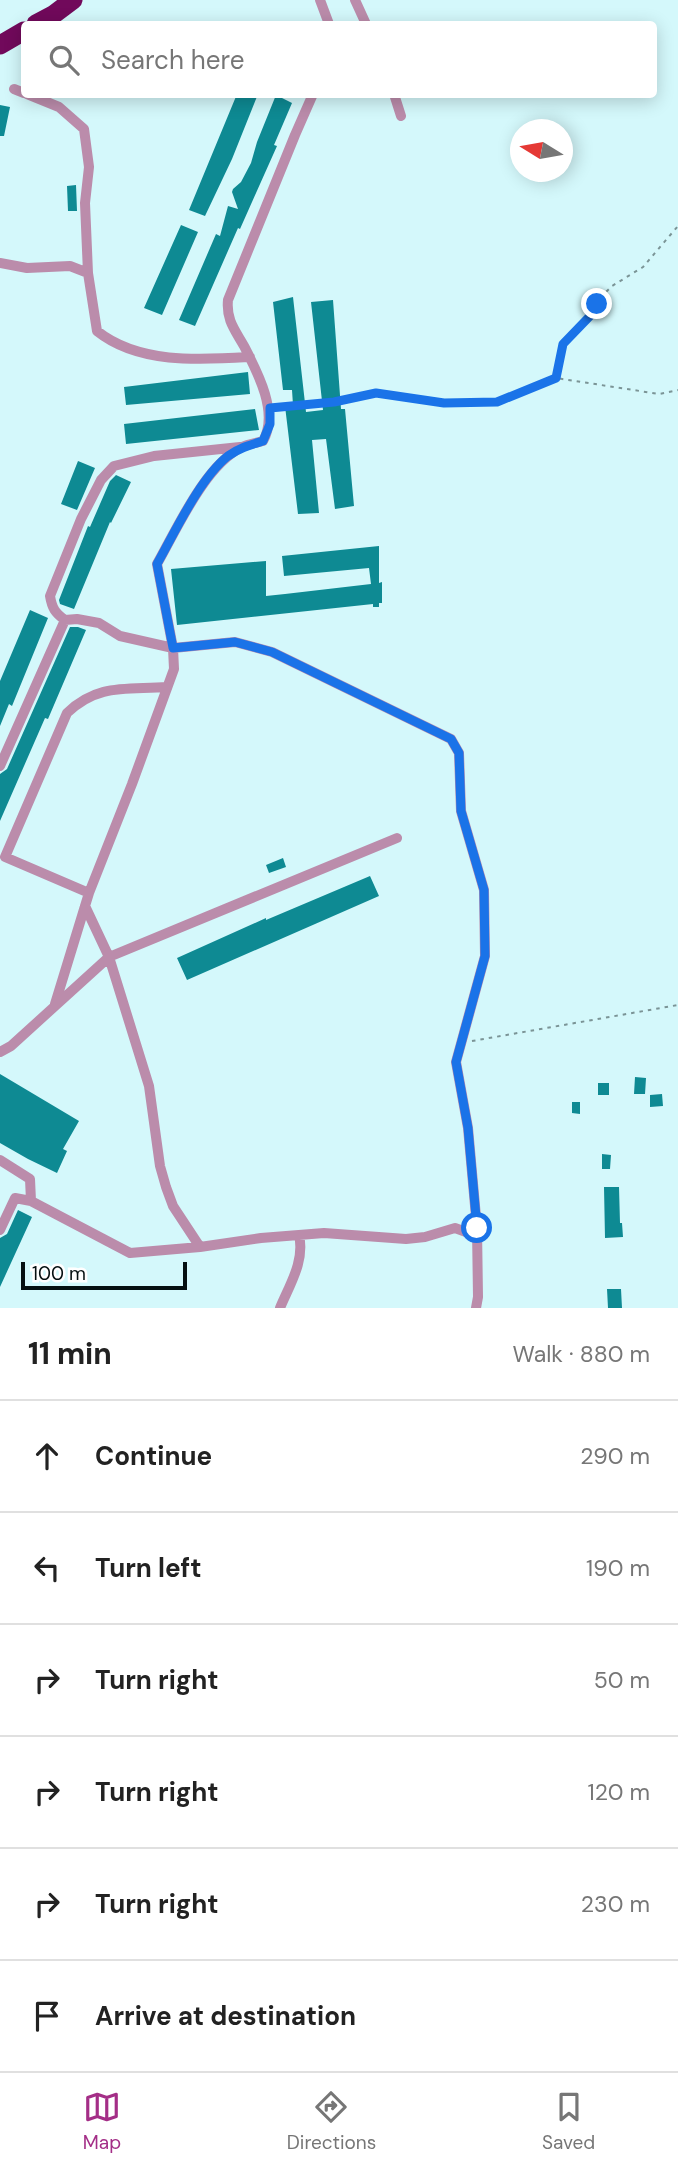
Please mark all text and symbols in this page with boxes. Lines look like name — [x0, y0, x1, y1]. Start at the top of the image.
search box — [21, 21, 657, 98]
icon: search — [45, 41, 83, 79]
text: Search here — [101, 43, 244, 77]
north arrow — [510, 119, 573, 182]
route end — [581, 288, 612, 319]
route start — [461, 1212, 492, 1243]
scale bar — [21, 1259, 187, 1291]
text: 100 m — [32, 1261, 86, 1286]
text: 11 min — [28, 1334, 112, 1373]
text: Walk · 880 m — [513, 1339, 650, 1369]
icon: ahead — [28, 1437, 66, 1475]
text: Continue — [95, 1439, 212, 1473]
text: 290 m — [580, 1441, 650, 1471]
icon: left — [28, 1549, 66, 1587]
text: Turn left — [95, 1551, 202, 1585]
text: 190 m — [586, 1553, 650, 1583]
icon: right — [28, 1661, 66, 1699]
text: Turn right — [95, 1663, 219, 1697]
text: 50 m — [594, 1665, 650, 1695]
icon: right — [28, 1773, 66, 1811]
text: Turn right — [95, 1775, 219, 1809]
text: 120 m — [587, 1777, 650, 1807]
icon: right — [28, 1885, 66, 1923]
text: Turn right — [95, 1887, 219, 1921]
text: 230 m — [581, 1889, 650, 1919]
icon: arrive — [28, 1997, 66, 2035]
text: Arrive at destination — [95, 1999, 356, 2033]
tab: Map — [83, 2088, 121, 2155]
tab: Directions — [287, 2088, 376, 2155]
tab: Saved — [542, 2088, 595, 2155]

